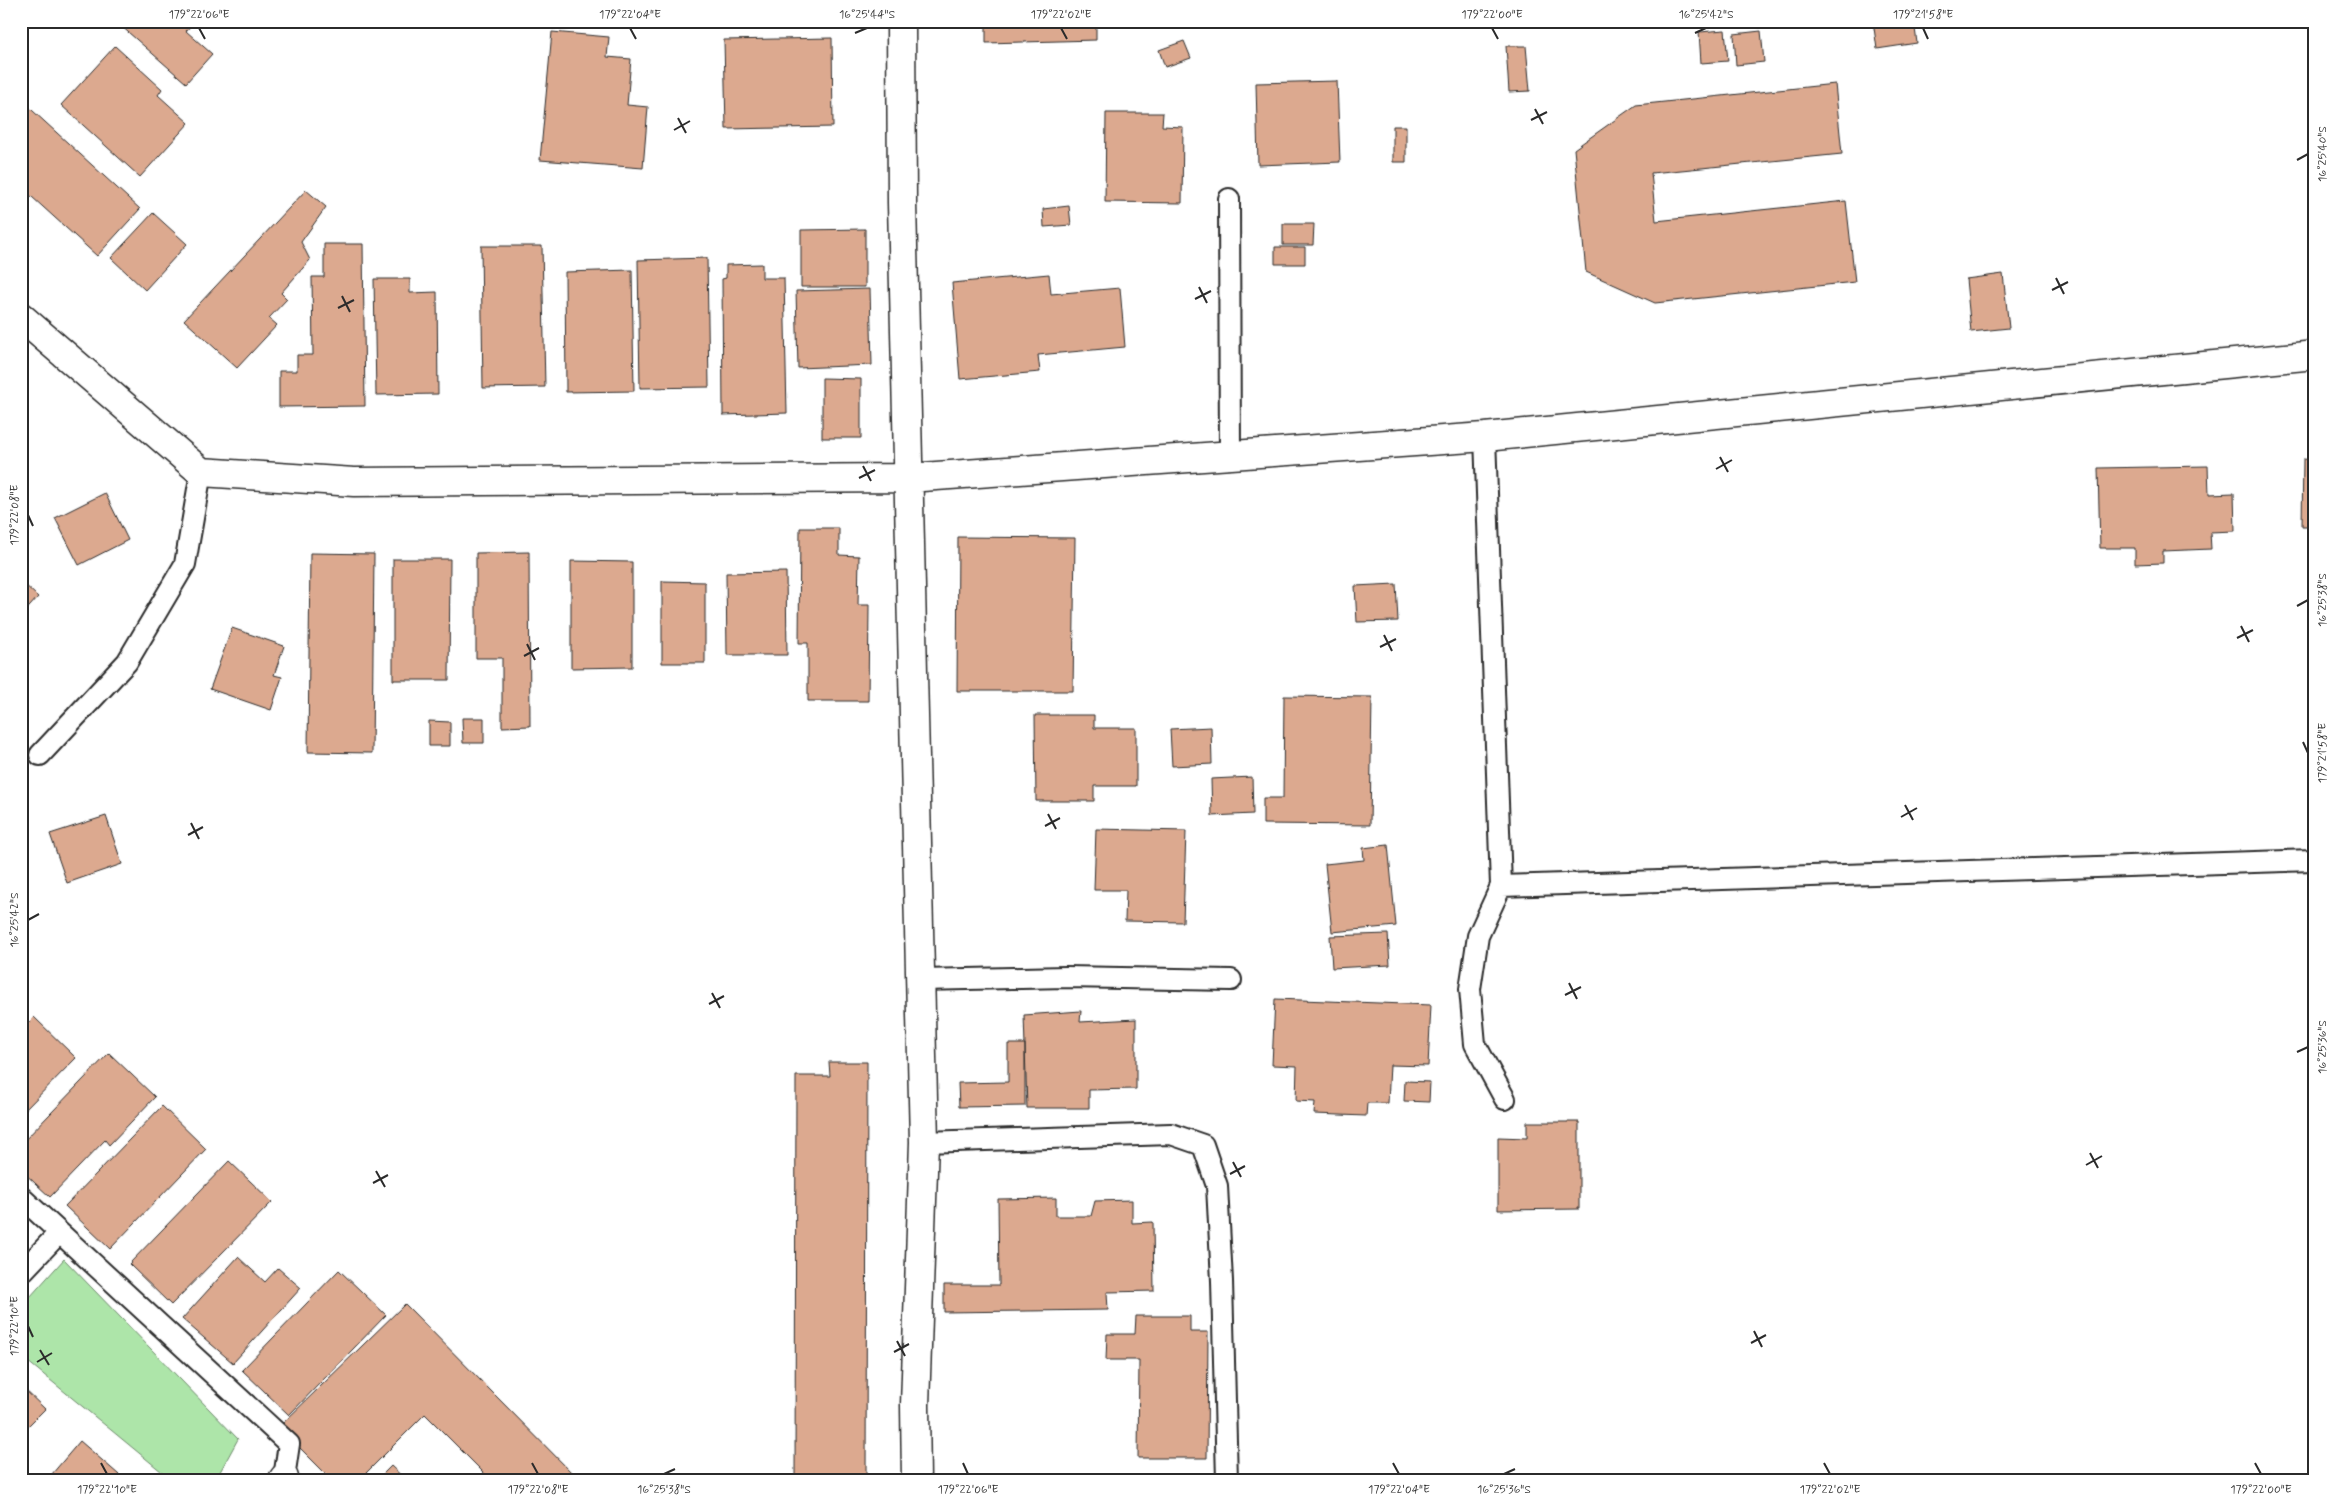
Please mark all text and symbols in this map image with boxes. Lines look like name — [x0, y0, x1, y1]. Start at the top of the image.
text: 179°22'06"E — [168, 7, 230, 23]
text: 179°22'04"E — [599, 7, 661, 23]
text: 16°25'44"S — [839, 7, 895, 23]
text: 179°22'02"E — [1031, 7, 1091, 23]
text: 179°22'00"E — [1461, 7, 1523, 23]
text: 16°25'42"S — [1678, 7, 1734, 23]
text: 179°21'58"E — [1893, 7, 1953, 23]
text: 16°25'40"S — [2315, 126, 2331, 182]
text: 179°22'08"E — [7, 484, 23, 546]
text: 16°25'38"S — [2315, 573, 2331, 627]
text: 179°21'58"E — [2315, 723, 2331, 783]
text: 16°25'42"S — [7, 892, 23, 948]
text: 16°25'36"S — [2315, 1020, 2331, 1074]
text: 179°22'10"E — [7, 1296, 23, 1356]
text: 179°22'10"E — [77, 1482, 137, 1498]
text: 179°22'08"E — [507, 1482, 569, 1498]
text: 16°25'38"S — [637, 1482, 691, 1498]
text: 179°22'06"E — [937, 1482, 999, 1498]
text: 179°22'04"E — [1368, 1482, 1430, 1498]
text: 16°25'36"S — [1477, 1482, 1531, 1498]
text: 179°22'02"E — [1800, 1482, 1860, 1498]
text: 179°22'00"E — [2230, 1482, 2292, 1498]

